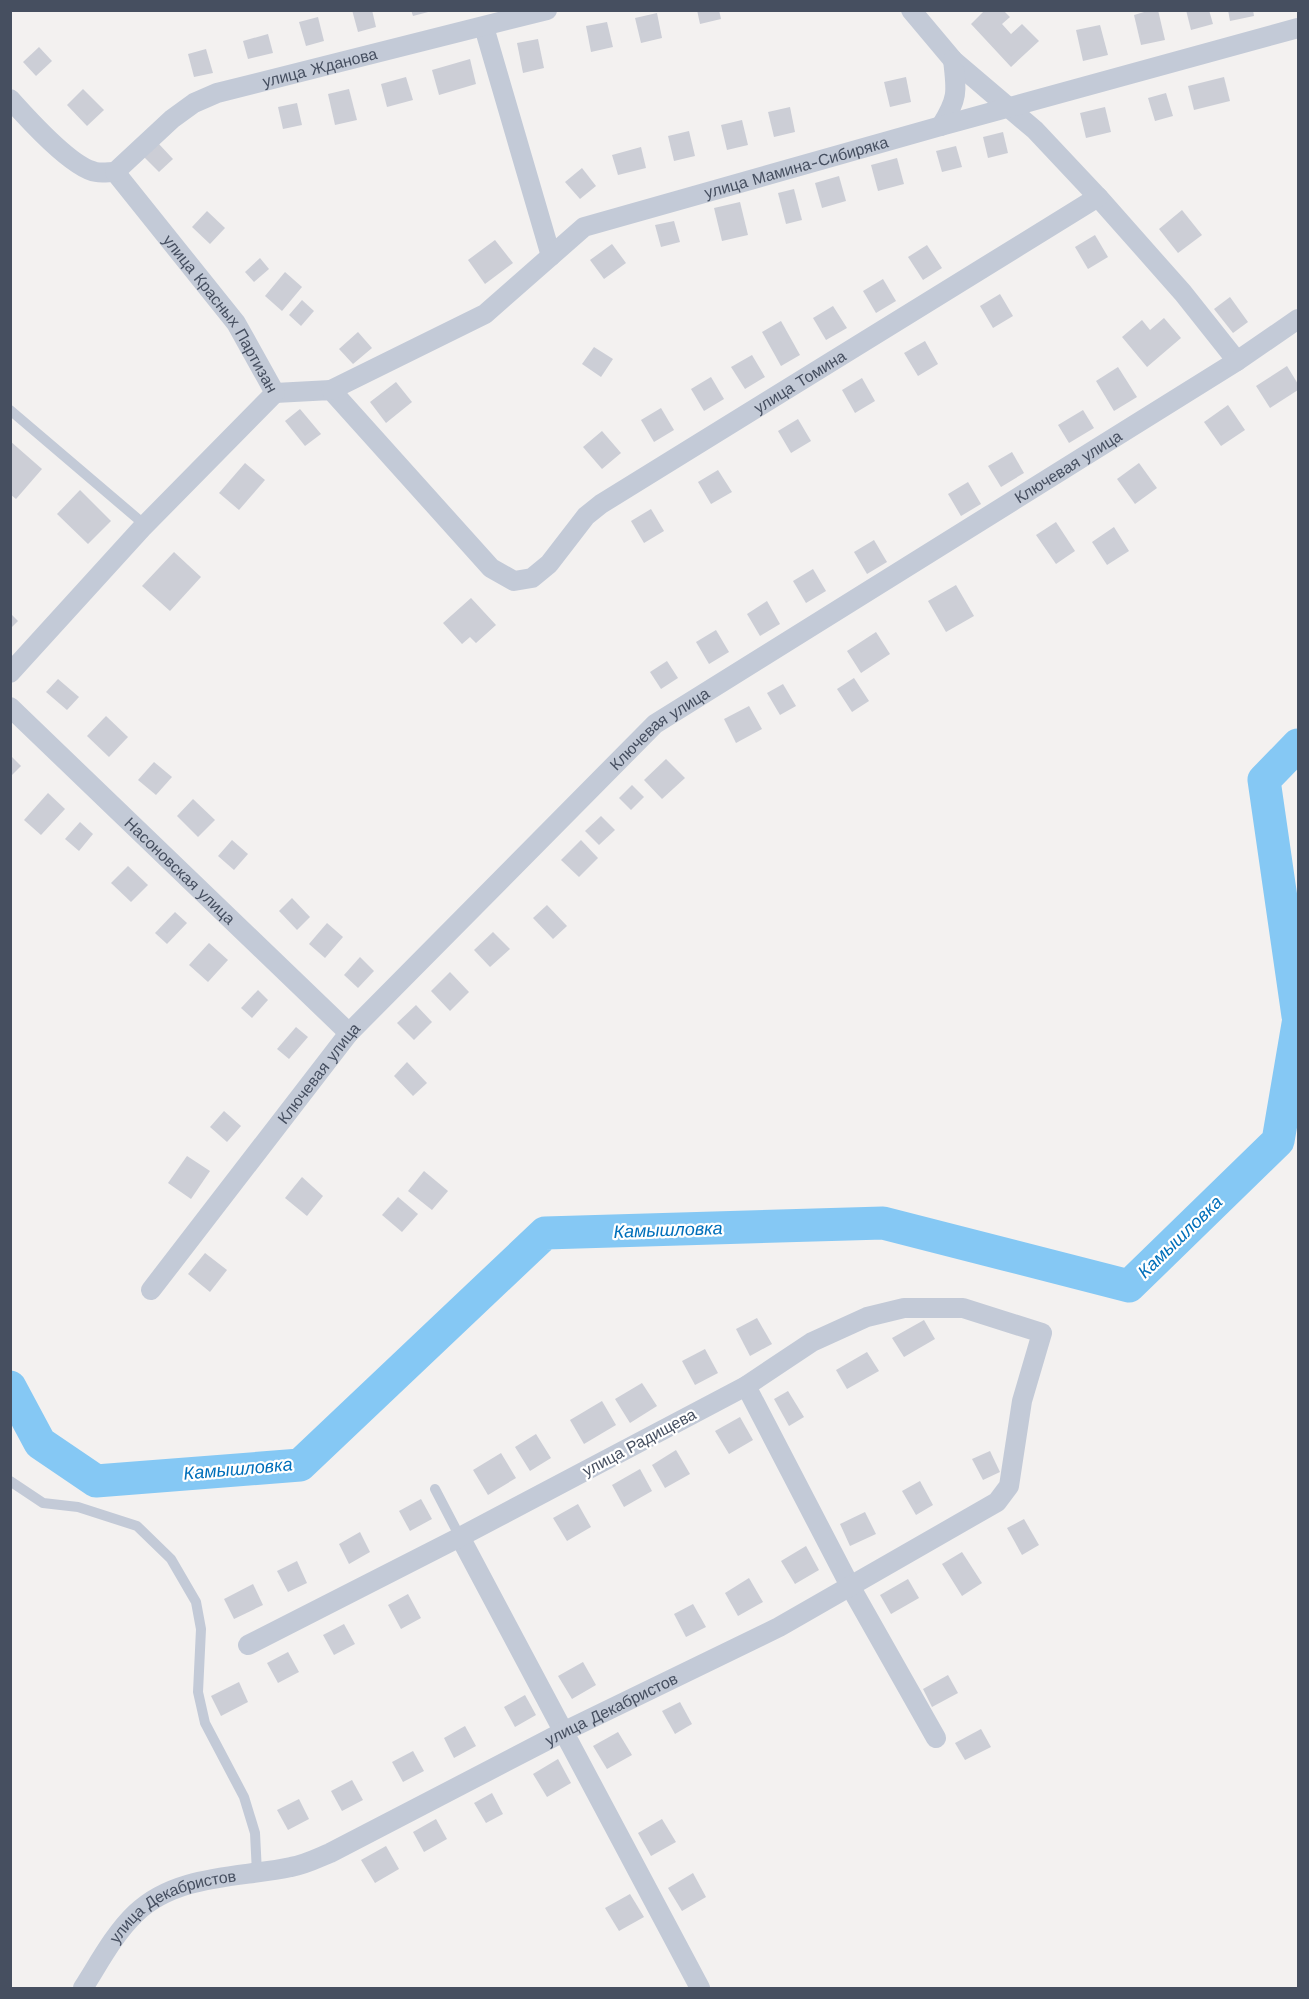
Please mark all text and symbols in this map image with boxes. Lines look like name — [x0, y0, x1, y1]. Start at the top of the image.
street label: улица Жданова — [261, 44, 379, 91]
street label: улица Мамина-Сибиряка — [702, 132, 890, 202]
street label: улица Красных Партизан — [159, 231, 282, 396]
street label: улица Томина — [750, 346, 849, 417]
street label: Ключевая улица — [1011, 426, 1125, 507]
street label: Ключевая улица — [606, 683, 713, 774]
street label: Насоновская улица — [121, 813, 239, 928]
street label: Ключевая улица — [274, 1019, 364, 1128]
water label: Камышловка — [1133, 1191, 1226, 1282]
water label: Камышловка — [613, 1217, 723, 1242]
street label: улица Радищева — [579, 1404, 699, 1480]
water label: Камышловка — [183, 1453, 293, 1484]
street label: улица Декабристов — [542, 1669, 681, 1750]
street label: улица Декабристов — [105, 1866, 237, 1947]

